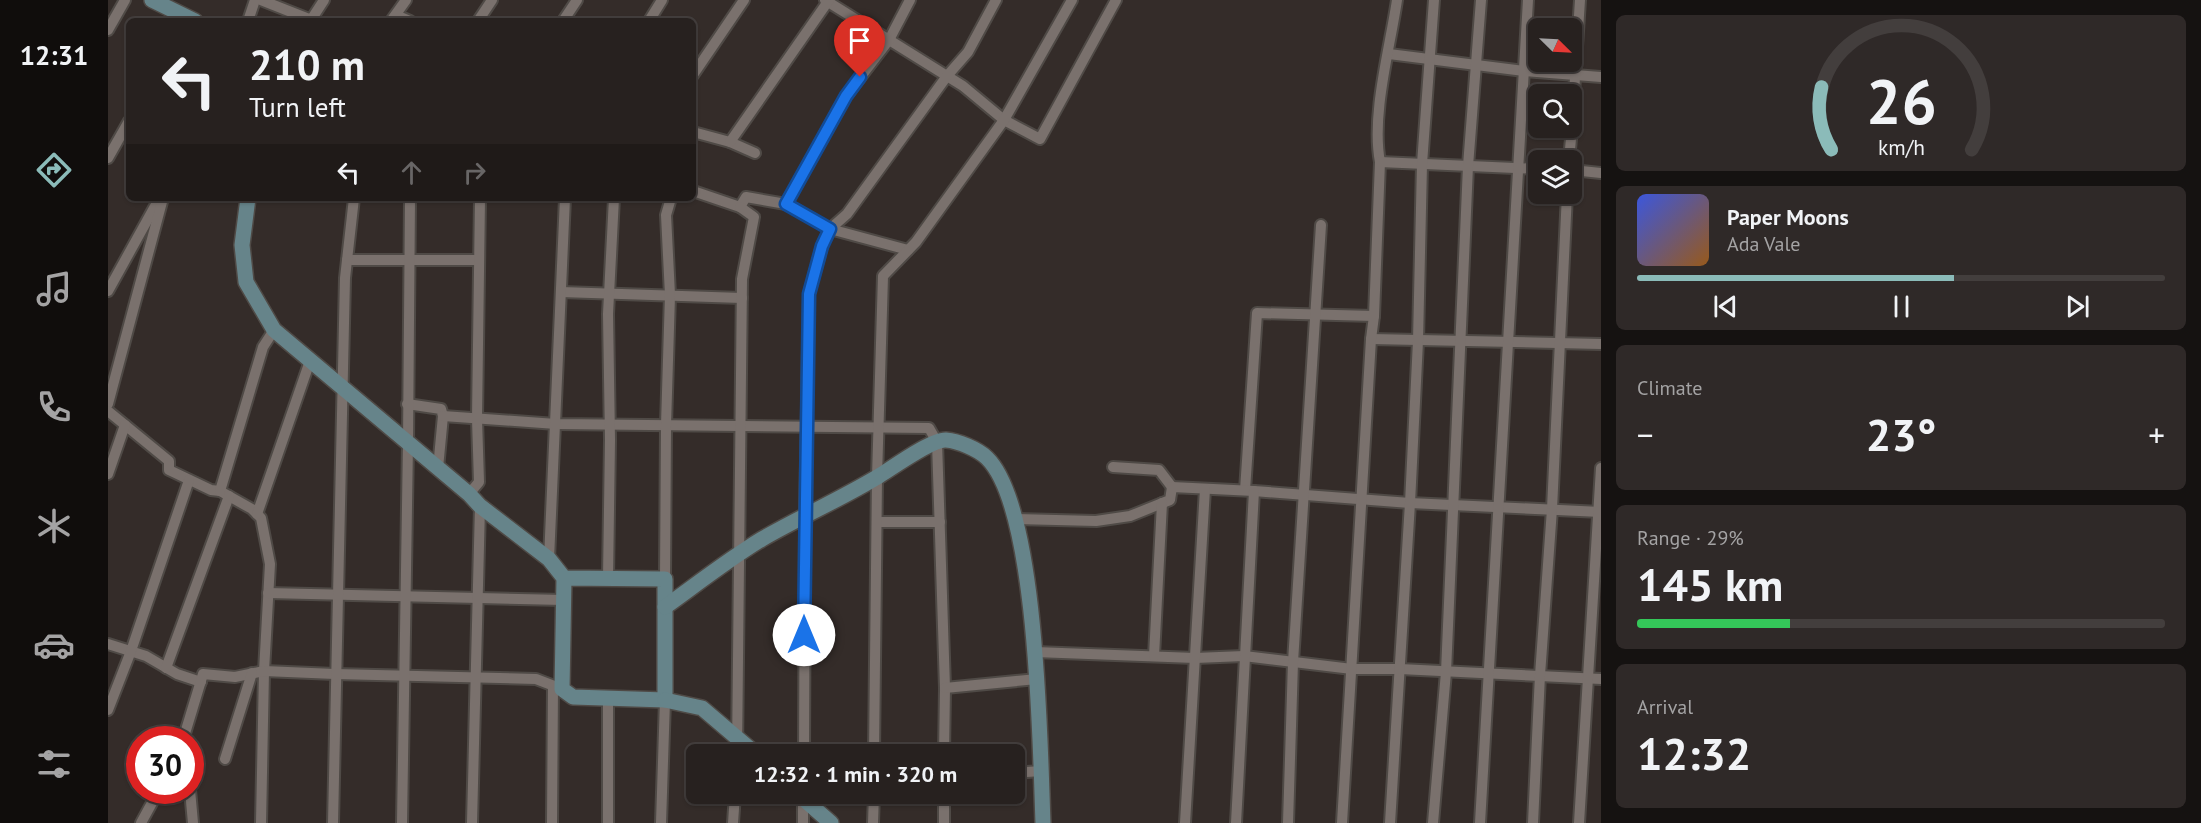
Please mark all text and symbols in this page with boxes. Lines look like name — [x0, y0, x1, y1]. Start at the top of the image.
pin — [834, 15, 885, 77]
north arrow — [1528, 18, 1582, 72]
map controls — [1528, 18, 1582, 204]
icon: arrive — [843, 24, 876, 57]
text: 210 m — [249, 37, 365, 92]
text: 12:31 — [20, 38, 88, 72]
icon: left — [150, 42, 228, 120]
text: 26 — [1866, 60, 1936, 141]
button: search — [1528, 84, 1582, 138]
text: Turn left — [249, 90, 346, 124]
text: km/h — [1877, 133, 1924, 161]
icon: directions — [33, 149, 75, 191]
button: layers — [1528, 150, 1582, 204]
icon: left — [332, 156, 365, 189]
icon: ahead — [395, 156, 428, 189]
icon: right — [458, 156, 491, 189]
text: Paper Moons — [1727, 203, 1849, 231]
text: Ada Vale — [1727, 231, 1800, 257]
icon: music — [33, 268, 75, 310]
icon: previous — [1709, 290, 1742, 323]
icon: pause — [1885, 290, 1918, 323]
icon: next — [2061, 290, 2094, 323]
text: Climate — [1637, 375, 1703, 401]
icon: phone — [33, 386, 75, 428]
text: 23° — [1866, 405, 1936, 463]
text: − — [1637, 413, 1654, 456]
text: + — [2148, 413, 2165, 456]
icon: climate — [33, 505, 75, 547]
text: Range · 29% — [1637, 525, 1744, 551]
text: 145 km — [1637, 555, 1783, 613]
position arrow — [772, 603, 836, 667]
icon: car — [33, 624, 75, 666]
text: Arrival — [1637, 694, 1693, 720]
text: 12:32 — [1637, 724, 1751, 782]
speed limit sign: 30 — [126, 726, 204, 804]
icon: filters — [33, 743, 75, 785]
text: 12:32 · 1 min · 320 m — [754, 760, 957, 788]

